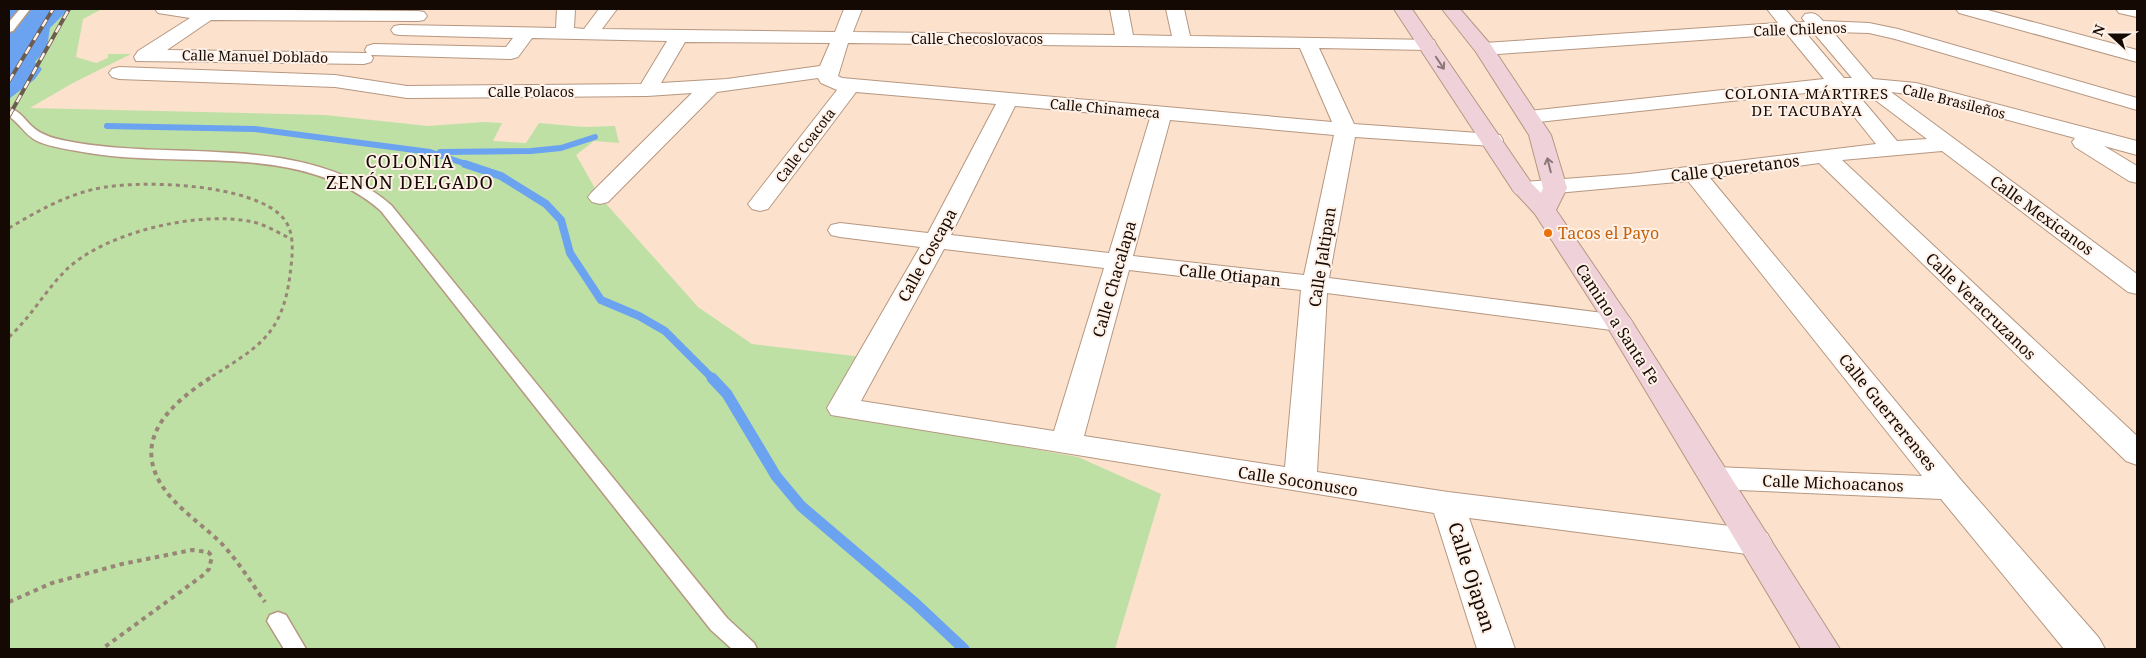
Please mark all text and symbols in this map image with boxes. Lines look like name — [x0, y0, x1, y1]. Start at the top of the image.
north arrow — [2086, 10, 2136, 60]
street label: Calle Chilenos — [1753, 18, 1847, 40]
text: N — [2088, 22, 2109, 39]
street label: Calle Checoslovacos — [911, 29, 1043, 48]
street label: Calle Manuel Doblado — [182, 45, 328, 67]
one-way arrow — [1435, 56, 1445, 70]
street label: Calle Brasileños — [1900, 79, 2008, 123]
street label: Calle Polacos — [488, 82, 574, 101]
district label: COLONIA MÁRTIRES DE TACUBAYA — [1725, 83, 1889, 120]
street label: Calle Chinameca — [1049, 94, 1161, 122]
street label: Calle Coacota — [771, 104, 839, 186]
district label: COLONIA ZENÓN DELGADO — [326, 149, 494, 194]
street label: Calle Queretanos — [1669, 149, 1801, 187]
one-way arrow — [1544, 157, 1553, 173]
street label: Calle Mexicanos — [1986, 170, 2098, 260]
street label: Calle Coscapa — [892, 204, 962, 306]
street label: Calle Jaltipan — [1303, 205, 1341, 309]
street label: Calle Chacalapa — [1087, 218, 1141, 340]
place label: Tacos el Payo — [1558, 222, 1659, 244]
marker: Tacos el Payo — [1542, 227, 1554, 239]
street label: Calle Veracruzanos — [1921, 248, 2041, 364]
street label: Calle Otiapan — [1178, 259, 1282, 291]
street label: Camino a Santa Fe — [1571, 259, 1665, 389]
street label: Calle Guerrerenses — [1834, 349, 1942, 475]
street label: Calle Soconusco — [1236, 461, 1360, 501]
street label: Calle Michoacanos — [1762, 470, 1904, 496]
street label: Calle Ojapan — [1442, 519, 1502, 635]

